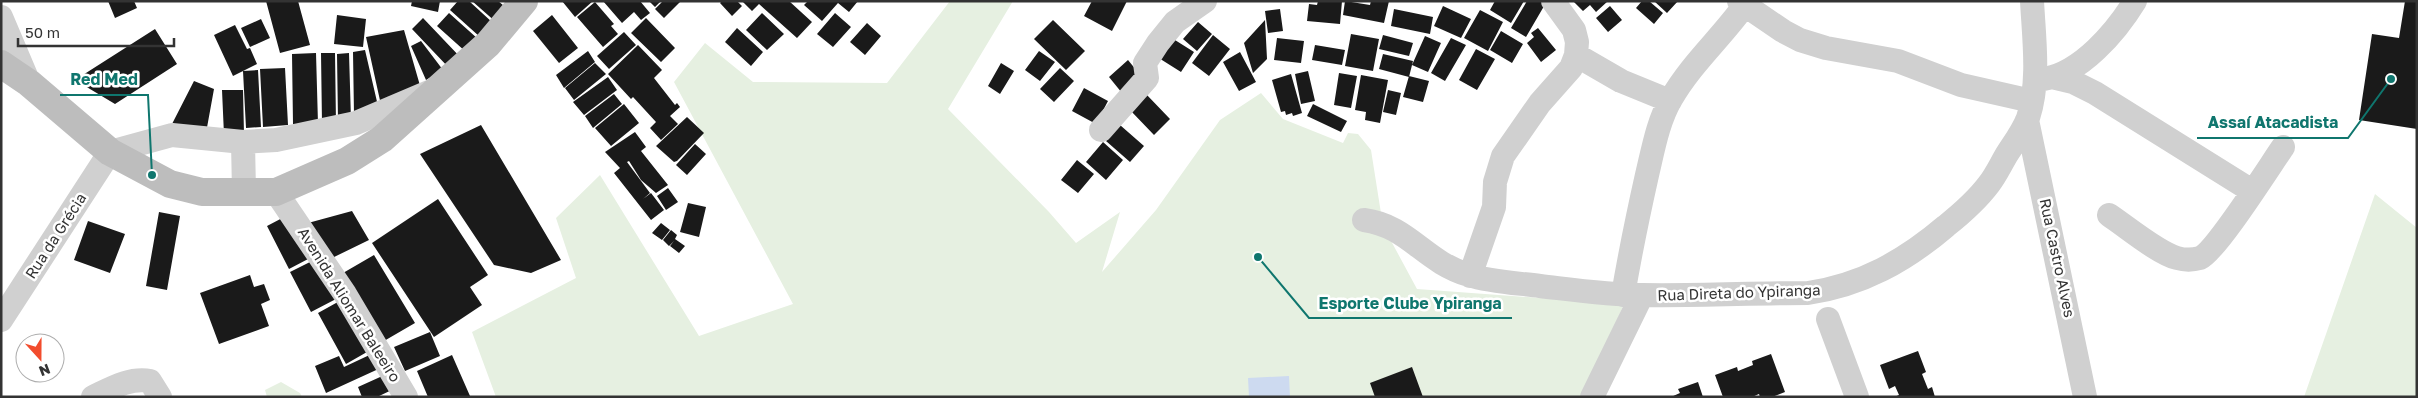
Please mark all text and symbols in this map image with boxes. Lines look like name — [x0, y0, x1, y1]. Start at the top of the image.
scale bar — [18, 15, 174, 47]
text: 50 m — [25, 23, 60, 41]
callout: Red Med — [60, 64, 148, 95]
text: Red Med — [70, 69, 138, 89]
callout: Assaí Atacadista — [2197, 107, 2348, 138]
text: Assaí Atacadista — [2208, 112, 2338, 132]
street label: Rua da Grécia — [21, 189, 89, 282]
street label: Rua Castro Alves — [2037, 197, 2079, 319]
street label: Avenida Aliomar Baleeiro — [295, 224, 405, 385]
street label: Rua Direta do Ypiranga — [1657, 280, 1821, 304]
callout: Esporte Clube Ypiranga — [1309, 287, 1512, 318]
text: Esporte Clube Ypiranga — [1318, 293, 1502, 313]
north arrow — [15, 333, 65, 383]
text: N — [37, 361, 53, 380]

